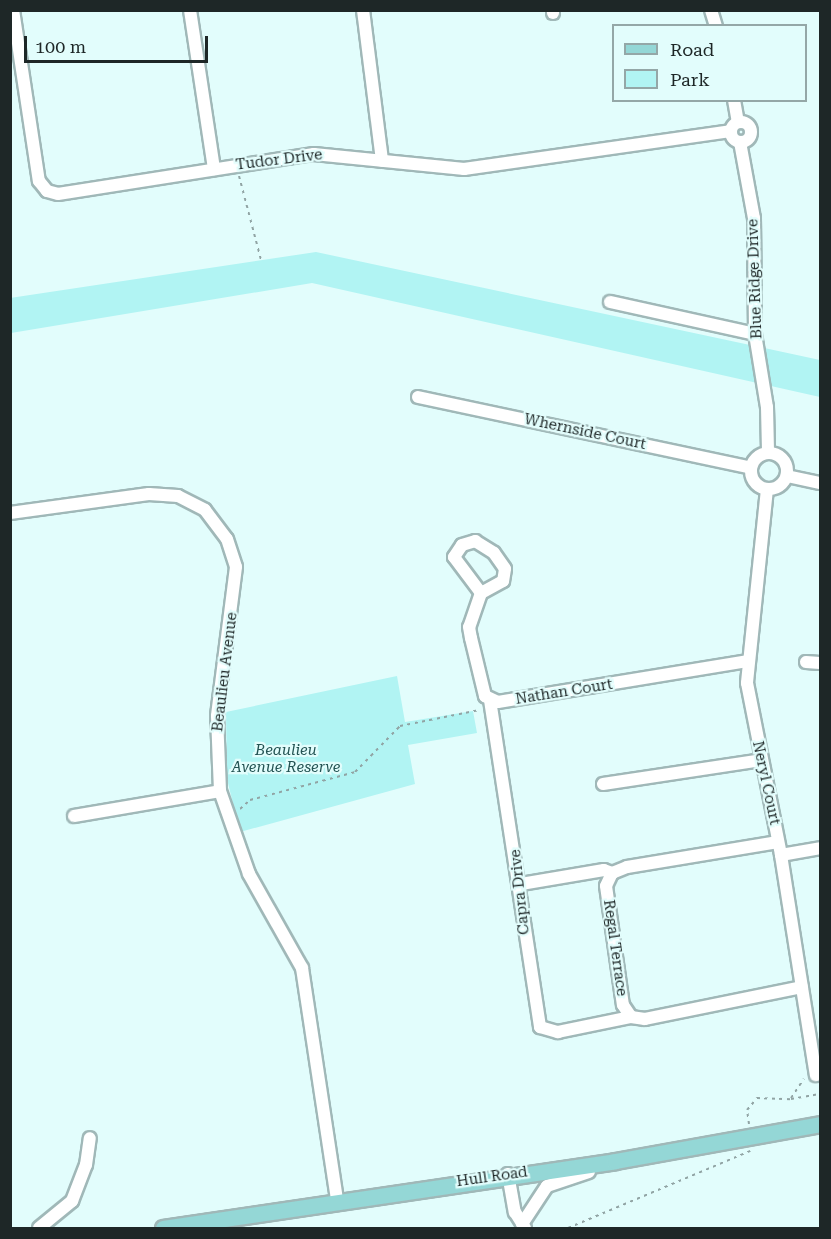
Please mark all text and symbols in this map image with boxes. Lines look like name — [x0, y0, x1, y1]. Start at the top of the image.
scale bar — [27, 24, 212, 62]
legend — [612, 24, 807, 102]
text: 100 m — [35, 36, 86, 57]
text: Road — [670, 39, 714, 60]
text: Park — [670, 69, 710, 90]
street label: Tudor Drive — [235, 146, 323, 174]
street label: Blue Ridge Drive — [744, 219, 766, 339]
street label: Whernside Court — [522, 410, 648, 454]
street label: Beaulieu Avenue — [209, 611, 241, 733]
street label: Nathan Court — [514, 675, 614, 709]
street label: Neryl Court — [748, 739, 784, 827]
park label: Beaulieu Avenue Reserve — [232, 741, 340, 776]
street label: Capra Drive — [507, 848, 533, 936]
street label: Regal Terrace — [599, 899, 631, 997]
street label: Hull Road — [455, 1163, 529, 1191]

